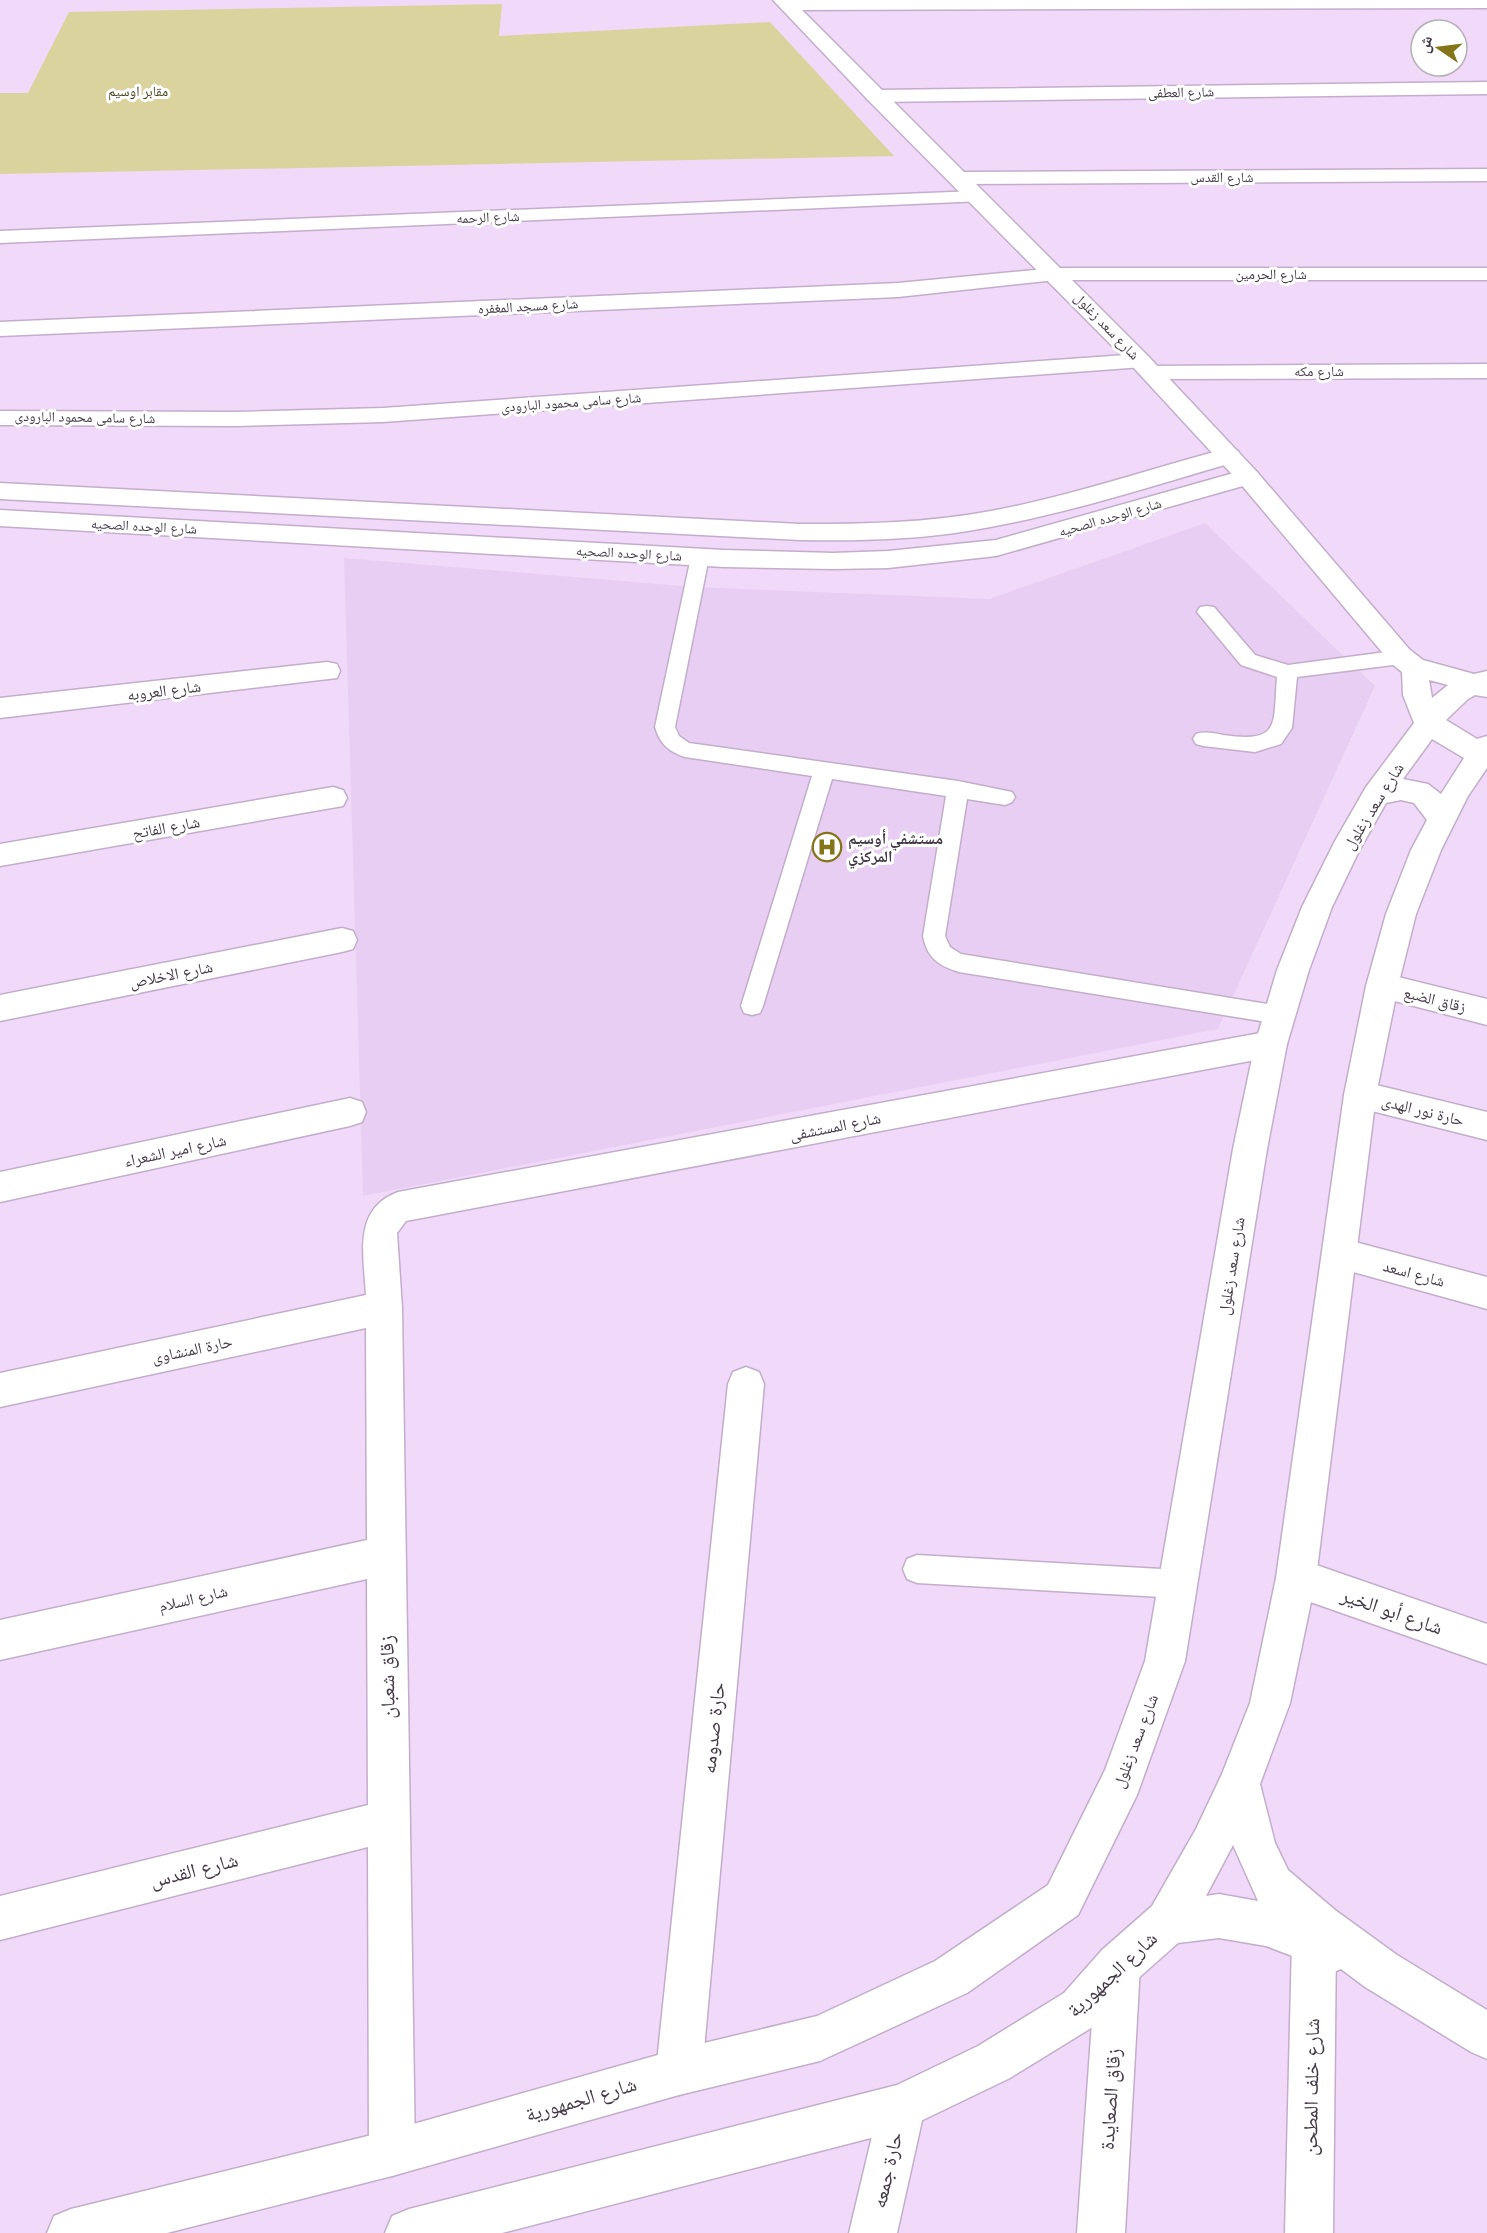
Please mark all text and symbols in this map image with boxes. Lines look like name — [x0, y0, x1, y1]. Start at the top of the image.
north arrow — [1409, 18, 1469, 78]
text: ش — [1412, 33, 1438, 56]
park label: مقابر اوسيم — [108, 81, 168, 101]
street label: شارع العطفى — [1148, 81, 1214, 103]
street label: شارع القدس — [1191, 167, 1253, 187]
street label: شارع الرحمه — [456, 206, 520, 228]
street label: شارع الحرمين — [1235, 264, 1307, 284]
street label: شارع سعد زغلول — [1070, 288, 1144, 364]
street label: شارع مسجد المغفره — [477, 293, 579, 319]
street label: شارع مكه — [1294, 361, 1344, 381]
street label: شارع سامى محمود البارودى — [500, 387, 642, 417]
street label: شارع سامى محمود البارودى — [14, 406, 156, 428]
street label: شارع الوحده الصحيه — [1056, 493, 1164, 541]
street label: شارع الوحده الصحيه — [91, 513, 197, 539]
street label: شارع الوحده الصحيه — [576, 540, 682, 566]
street label: شارع العروبه — [126, 675, 202, 706]
street label: شارع سعد زغلول — [1337, 758, 1409, 854]
street label: شارع الفاتح — [130, 810, 202, 845]
place label: مستشفي أوسيم المركزي — [848, 827, 943, 869]
hospital icon: مستشفي أوسيم المركزي — [811, 831, 843, 863]
street label: شارع الاخلاص — [128, 955, 215, 994]
street label: زقاق الضبع — [1401, 981, 1468, 1018]
street label: حارة نور الهدى — [1379, 1089, 1467, 1132]
street label: شارع المستشفى — [787, 1106, 883, 1147]
street label: شارع امير الشعراء — [122, 1128, 228, 1173]
street label: شارع سعد زغلول — [1212, 1215, 1251, 1317]
street label: شارع اسعد — [1380, 1254, 1447, 1293]
street label: حارة المنشاوى — [150, 1330, 234, 1369]
street label: شارع السلام — [156, 1579, 230, 1618]
street label: شارع أبو الخير — [1336, 1580, 1447, 1641]
street label: زقاق شعبان — [372, 1635, 402, 1719]
street label: حارة صدومه — [694, 1681, 732, 1775]
street label: شارع سعد زغلول — [1107, 1691, 1164, 1791]
street label: شارع القدس — [147, 1846, 241, 1894]
street label: شارع الجمهورية — [1061, 1925, 1163, 2023]
street label: شارع خلف المطحن — [1296, 2018, 1326, 2156]
street label: زقاق الصعايدة — [1092, 2047, 1128, 2151]
street label: شارع الجمهورية — [522, 2070, 640, 2128]
street label: حارة جمعه — [865, 2129, 909, 2211]

